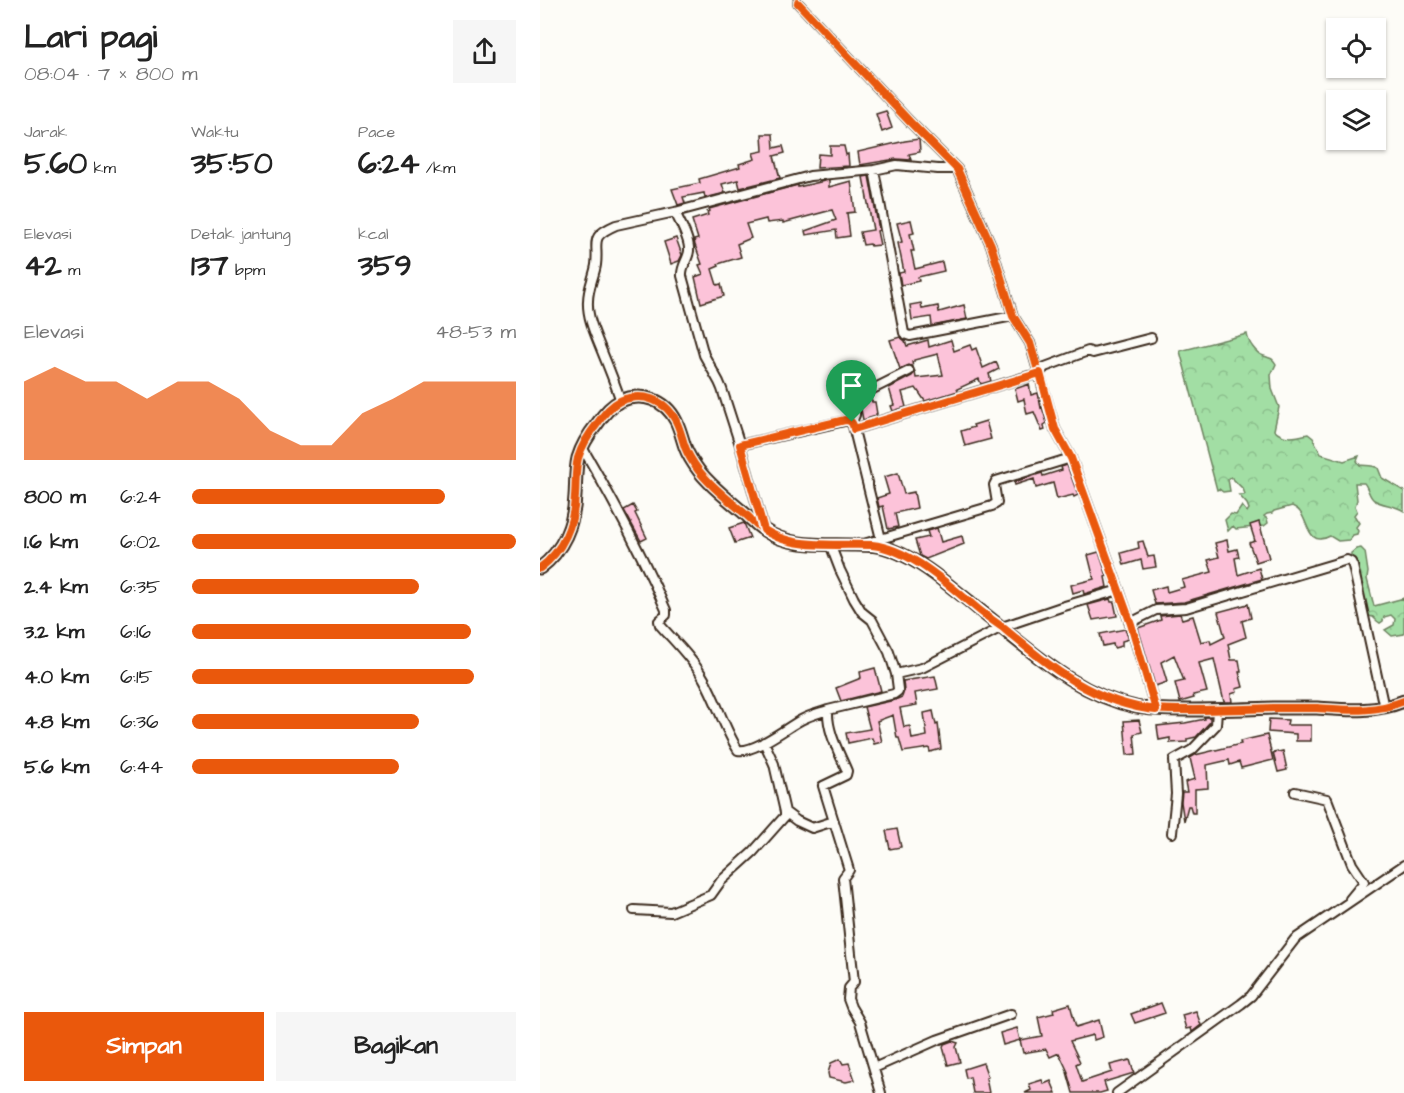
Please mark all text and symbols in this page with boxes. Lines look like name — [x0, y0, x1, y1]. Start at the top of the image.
text: Lari pagi — [24, 14, 157, 60]
map controls — [1326, 18, 1386, 150]
button: locate — [1326, 18, 1386, 78]
button: share — [453, 20, 516, 83]
text: 08:04 · 7 × 800 m — [24, 60, 198, 88]
button: layers — [1326, 90, 1386, 150]
text: Jarak — [24, 121, 67, 143]
text: Waktu — [191, 121, 239, 143]
text: Pace — [358, 121, 395, 143]
text: 5.60 — [24, 143, 87, 185]
text: 35:50 — [191, 143, 273, 185]
text: 6:24 — [358, 143, 419, 185]
text: km — [87, 157, 116, 179]
text: /km — [419, 157, 455, 179]
text: Elevasi — [24, 223, 72, 245]
text: Detak jantung — [191, 223, 291, 245]
text: kcal — [358, 223, 389, 245]
text: 42 — [24, 245, 62, 287]
text: 137 — [191, 245, 229, 287]
text: 359 — [358, 245, 412, 287]
text: m — [62, 259, 80, 281]
text: bpm — [229, 259, 265, 281]
text: Elevasi — [24, 318, 83, 346]
text: 48–53 m — [435, 318, 516, 346]
pin — [826, 360, 877, 422]
icon: arrive — [835, 369, 868, 402]
text: 800 m — [24, 483, 86, 511]
text: 6:24 — [120, 483, 161, 511]
text: 1.6 km — [24, 528, 78, 556]
text: 6:02 — [120, 528, 160, 556]
text: 2.4 km — [24, 573, 88, 601]
text: 6:35 — [120, 573, 160, 601]
text: 3.2 km — [24, 618, 84, 646]
text: 6:16 — [120, 618, 151, 646]
text: 4.0 km — [24, 663, 89, 691]
text: 6:15 — [120, 663, 153, 691]
text: 4.8 km — [24, 708, 89, 736]
text: 6:36 — [120, 708, 159, 736]
text: 5.6 km — [24, 753, 89, 781]
text: 6:44 — [120, 753, 163, 781]
button: Simpan — [24, 1012, 264, 1081]
button: Bagikan — [276, 1012, 516, 1081]

